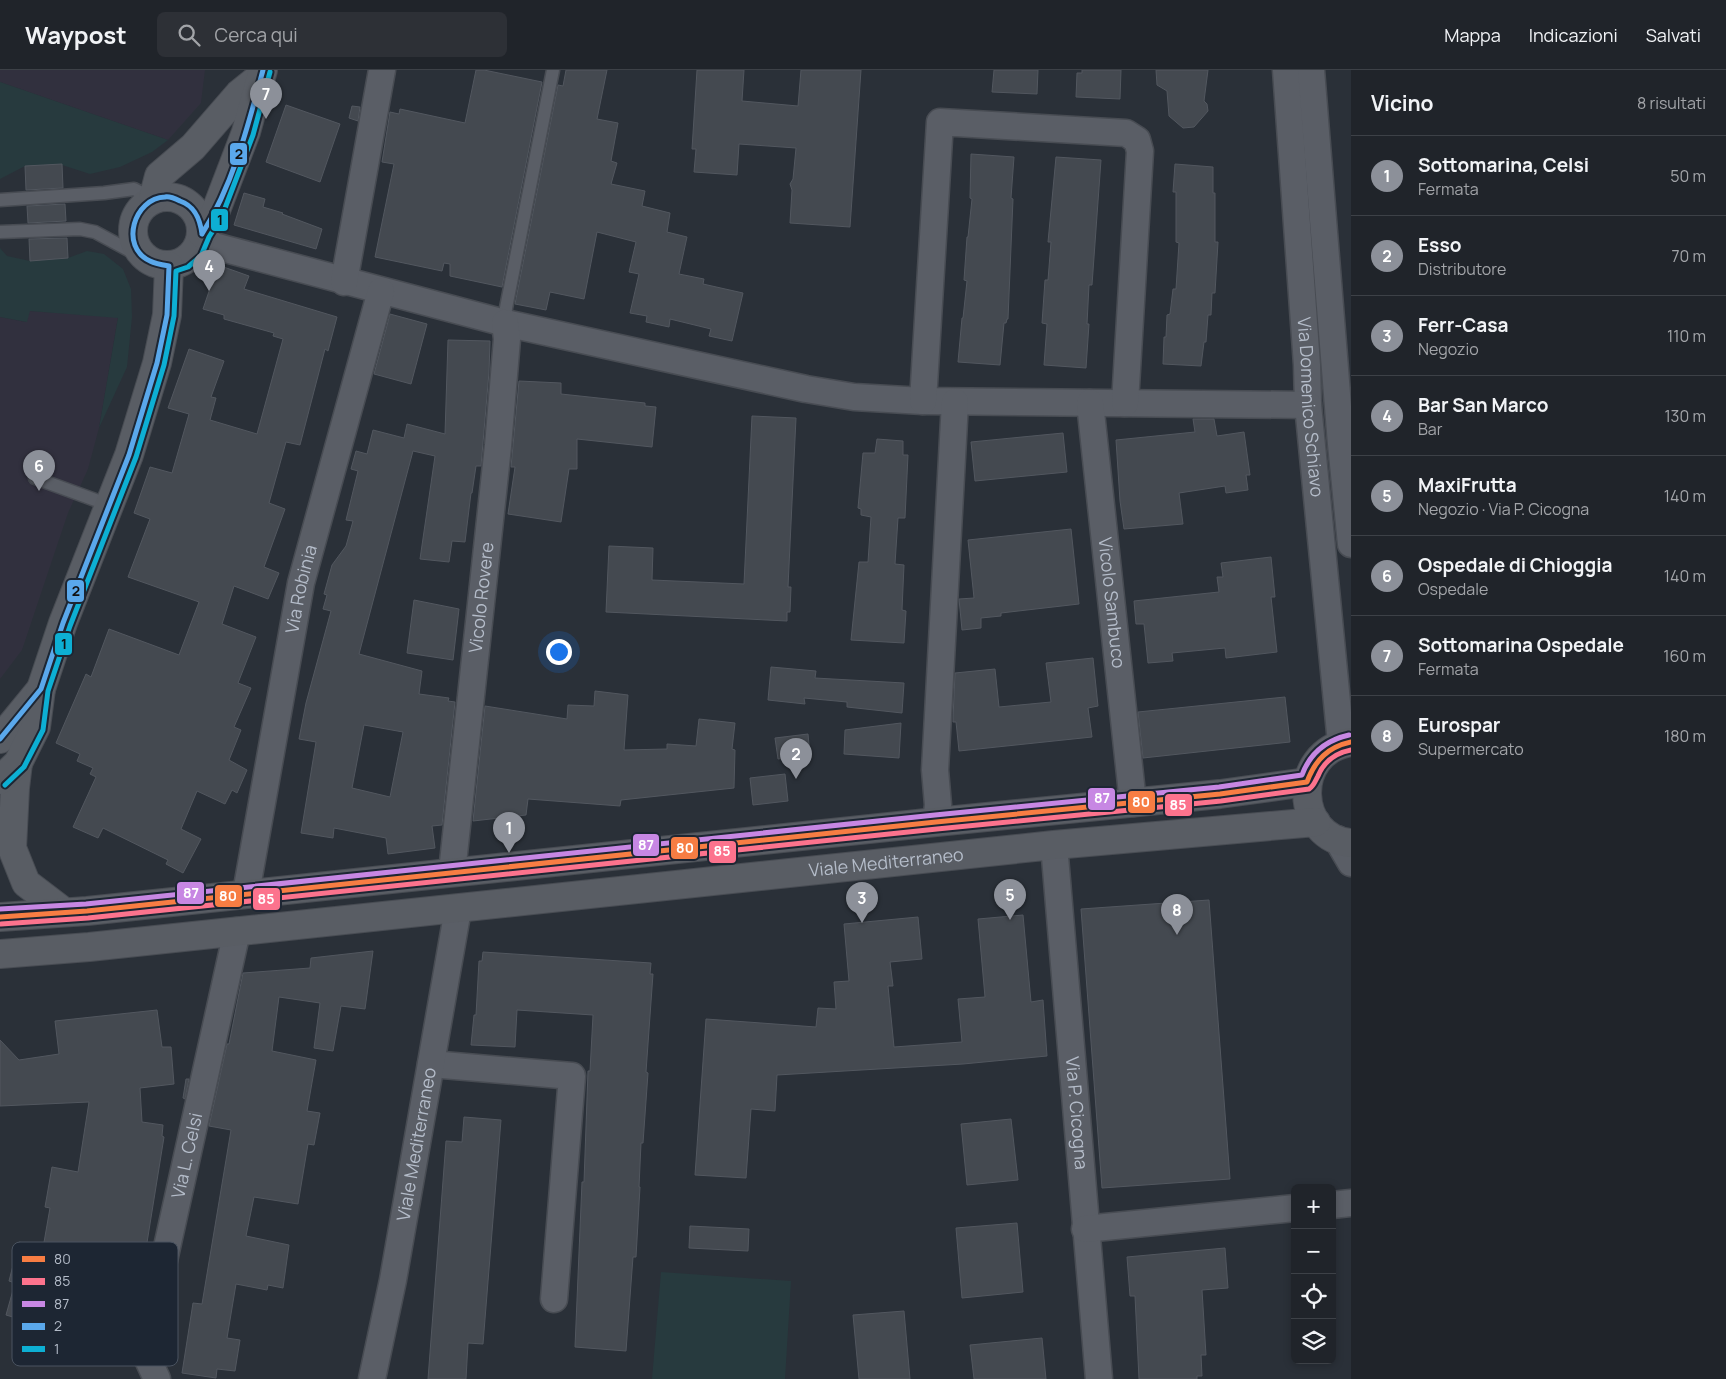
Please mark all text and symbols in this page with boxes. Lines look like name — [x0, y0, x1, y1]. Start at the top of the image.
search box — [157, 12, 507, 57]
text: Waypost — [25, 18, 127, 51]
icon: search — [175, 21, 203, 49]
text: Cerca qui — [215, 22, 298, 48]
text: Mappa — [1444, 23, 1501, 47]
text: Indicazioni — [1529, 23, 1618, 47]
text: Salvati — [1646, 23, 1701, 47]
pin: 7 — [250, 78, 282, 119]
text: Vicino — [1371, 89, 1434, 117]
text: 8 risultati — [1637, 92, 1706, 114]
line badge: 2 — [229, 142, 248, 166]
text: 2 — [235, 144, 243, 163]
text: Sottomarina, Celsi — [1418, 152, 1589, 178]
text: 1 — [1383, 165, 1391, 187]
text: 50 m — [1670, 165, 1706, 187]
text: Fermata — [1418, 178, 1479, 200]
line badge: 1 — [210, 208, 229, 232]
text: 1 — [217, 210, 223, 229]
text: Esso — [1418, 232, 1461, 258]
text: 2 — [1382, 245, 1392, 267]
text: 70 m — [1671, 245, 1706, 267]
pin: 4 — [193, 250, 225, 291]
text: Distributore — [1418, 258, 1506, 280]
text: Ferr-Casa — [1418, 312, 1508, 338]
street label: Via Domenico Schiavo — [1293, 316, 1330, 498]
text: 3 — [1382, 325, 1392, 347]
text: 110 m — [1667, 325, 1706, 347]
text: Negozio — [1418, 338, 1479, 360]
text: Bar San Marco — [1418, 392, 1548, 418]
text: 4 — [1382, 405, 1392, 427]
text: 130 m — [1664, 405, 1706, 427]
text: Bar — [1418, 418, 1442, 440]
pin: 6 — [23, 450, 55, 491]
text: MaxiFrutta — [1418, 472, 1517, 498]
text: 5 — [1382, 485, 1392, 507]
text: 140 m — [1664, 485, 1706, 507]
text: Negozio · Via P. Cicogna — [1418, 498, 1589, 520]
street label: Vicolo Sambuco — [1094, 536, 1131, 669]
street label: Vicolo Rovere — [463, 541, 499, 654]
street label: Via Robinia — [279, 542, 322, 635]
text: Ospedale di Chioggia — [1418, 552, 1612, 578]
text: 6 — [1382, 565, 1392, 587]
text: 140 m — [1664, 565, 1706, 587]
text: Ospedale — [1418, 578, 1488, 600]
line badge: 2 — [66, 579, 85, 603]
text: 2 — [72, 581, 80, 600]
line badge: 1 — [54, 632, 73, 656]
text: Sottomarina Ospedale — [1418, 632, 1624, 658]
text: 1 — [61, 634, 67, 653]
your location — [546, 639, 572, 665]
text: 7 — [1383, 645, 1391, 667]
text: 160 m — [1663, 645, 1706, 667]
text: Fermata — [1418, 658, 1479, 680]
text: Eurospar — [1418, 712, 1500, 738]
text: 8 — [1382, 725, 1392, 747]
text: 180 m — [1664, 725, 1706, 747]
pin: 2 — [780, 738, 812, 779]
text: Supermercato — [1418, 738, 1524, 760]
line badge: 87 — [1087, 787, 1116, 811]
text: 87 — [1094, 788, 1110, 807]
line badge: 80 — [1127, 790, 1156, 814]
text: 80 — [1132, 792, 1150, 811]
line badge: 85 — [1164, 793, 1193, 817]
text: 85 — [1170, 795, 1186, 814]
pin: 1 — [493, 812, 525, 853]
line badge: 87 — [632, 833, 660, 857]
text: 87 — [638, 835, 654, 854]
line badge: 80 — [670, 836, 699, 860]
text: 80 — [676, 838, 694, 857]
line badge: 85 — [708, 840, 737, 864]
text: 85 — [714, 841, 730, 860]
street label: Viale Mediterraneo — [808, 842, 965, 882]
pin: 5 — [994, 879, 1026, 920]
line badge: 87 — [176, 881, 205, 905]
pin: 3 — [846, 882, 878, 923]
text: 87 — [183, 883, 199, 902]
line badge: 80 — [214, 884, 243, 908]
text: 80 — [219, 886, 237, 905]
line badge: 85 — [252, 887, 281, 911]
text: 85 — [258, 889, 274, 908]
pin: 8 — [1161, 894, 1193, 935]
street label: Via P. Cicogna — [1061, 1055, 1094, 1170]
street label: Viale Mediterraneo — [391, 1065, 441, 1223]
street label: Via L. Celsi — [165, 1110, 207, 1200]
map controls — [1291, 1184, 1336, 1364]
button: + — [1291, 1184, 1336, 1229]
button: − — [1291, 1229, 1336, 1274]
legend — [12, 1242, 178, 1366]
text: 80 — [54, 1249, 71, 1268]
text: 85 — [54, 1271, 70, 1290]
button: locate — [1291, 1274, 1336, 1319]
text: 87 — [54, 1294, 69, 1313]
text: 2 — [54, 1316, 62, 1335]
button: layers — [1291, 1319, 1336, 1364]
text: 1 — [54, 1339, 59, 1358]

